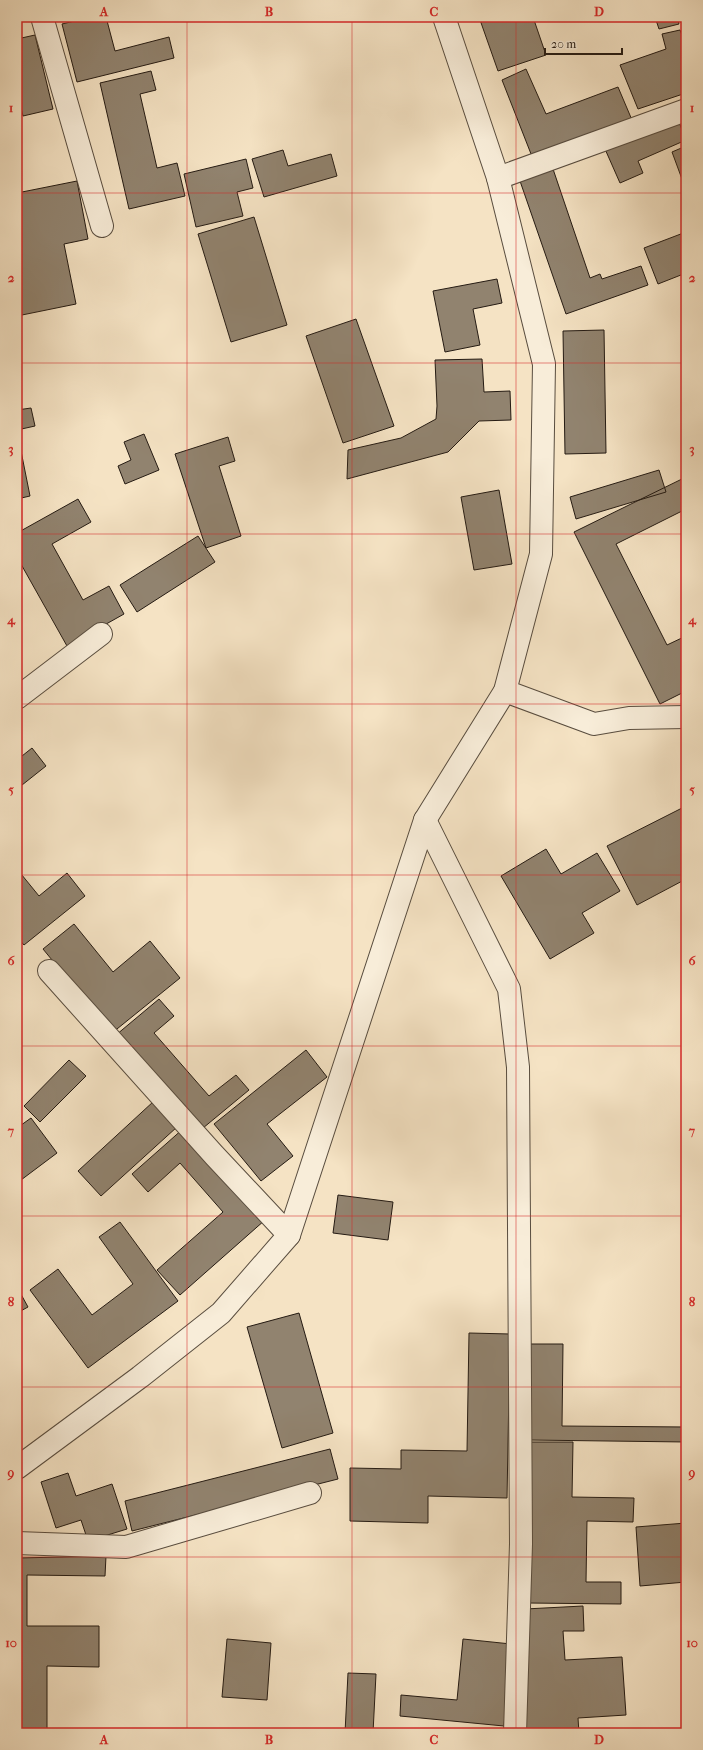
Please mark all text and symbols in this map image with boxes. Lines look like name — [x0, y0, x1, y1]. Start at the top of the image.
text: A — [99, 4, 109, 19]
text: B — [265, 4, 274, 19]
text: C — [430, 4, 439, 19]
text: D — [594, 4, 604, 19]
scale bar — [545, 30, 622, 56]
text: 20 m — [551, 37, 576, 51]
text: 1 — [9, 100, 14, 115]
text: 1 — [690, 100, 695, 115]
text: 2 — [8, 270, 15, 285]
text: 2 — [689, 270, 696, 285]
text: 3 — [8, 441, 14, 457]
text: 3 — [689, 441, 695, 457]
text: 4 — [6, 612, 16, 628]
text: 4 — [687, 612, 697, 628]
text: 5 — [8, 782, 14, 797]
text: 5 — [689, 782, 695, 797]
text: 6 — [7, 953, 15, 968]
text: 6 — [688, 953, 696, 968]
text: 7 — [7, 1123, 15, 1138]
text: 7 — [688, 1123, 696, 1138]
text: 8 — [8, 1294, 15, 1309]
text: 8 — [689, 1294, 696, 1309]
text: 9 — [7, 1465, 15, 1481]
text: 9 — [688, 1465, 696, 1481]
text: 10 — [5, 1635, 17, 1650]
text: 10 — [686, 1635, 698, 1650]
text: A — [99, 1732, 109, 1747]
text: B — [265, 1732, 274, 1747]
text: C — [430, 1732, 439, 1747]
text: D — [594, 1732, 604, 1747]

